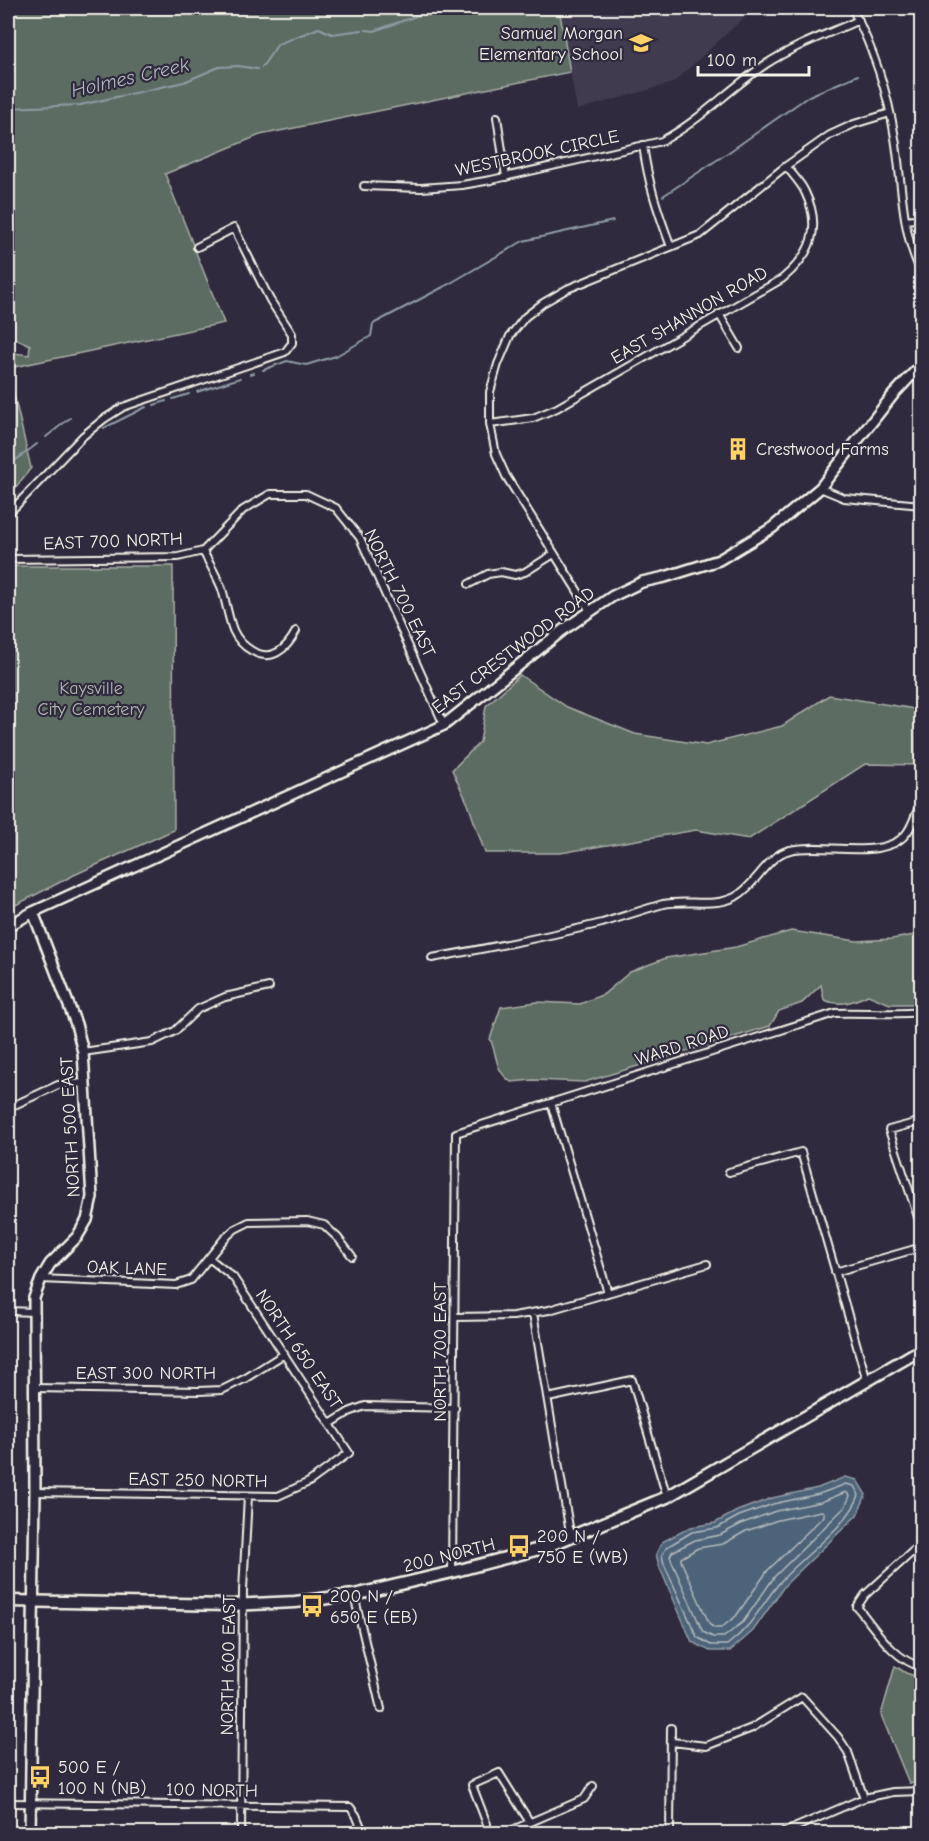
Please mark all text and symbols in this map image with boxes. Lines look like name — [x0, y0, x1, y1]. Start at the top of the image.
place label: Samuel Morgan Elementary School — [479, 23, 623, 65]
school or university icon: Samuel Morgan Elementary School — [628, 30, 654, 56]
scale bar — [698, 39, 809, 77]
text: 100 m — [707, 50, 757, 71]
water label: Holmes Creek — [69, 53, 192, 102]
street label: WESTBROOK CIRCLE — [453, 126, 621, 181]
street label: EAST SHANNON ROAD — [607, 262, 771, 369]
building icon: Crestwood Farms — [725, 436, 751, 462]
place label: Crestwood Farms — [756, 439, 889, 460]
street label: NORTH 700 EAST — [359, 526, 440, 661]
street label: EAST 700 NORTH — [43, 529, 183, 554]
street label: EAST CRESTWOOD ROAD — [428, 582, 599, 718]
park label: Kaysville City Cemetery — [37, 678, 146, 720]
street label: WARD ROAD — [633, 1020, 732, 1070]
street label: NORTH 500 EAST — [56, 1055, 85, 1198]
street label: OAK LANE — [87, 1257, 168, 1280]
street label: NORTH 700 EAST — [430, 1282, 451, 1422]
street label: NORTH 650 EAST — [251, 1285, 347, 1414]
street label: EAST 300 NORTH — [76, 1363, 216, 1384]
street label: EAST 250 NORTH — [128, 1469, 268, 1492]
place label: 200 N / 750 E (WB) — [537, 1526, 628, 1568]
bus stop icon: 200 N / 750 E (WB) — [506, 1533, 532, 1559]
street label: 200 NORTH — [401, 1534, 497, 1577]
place label: 200 N / 650 E (EB) — [330, 1586, 418, 1628]
bus stop icon: 200 N / 650 E (EB) — [299, 1593, 325, 1619]
street label: NORTH 600 EAST — [217, 1594, 240, 1736]
place label: 500 E / 100 N (NB) — [58, 1757, 146, 1799]
bus stop icon: 500 E / 100 N (NB) — [27, 1764, 53, 1790]
street label: 100 NORTH — [166, 1779, 258, 1802]

